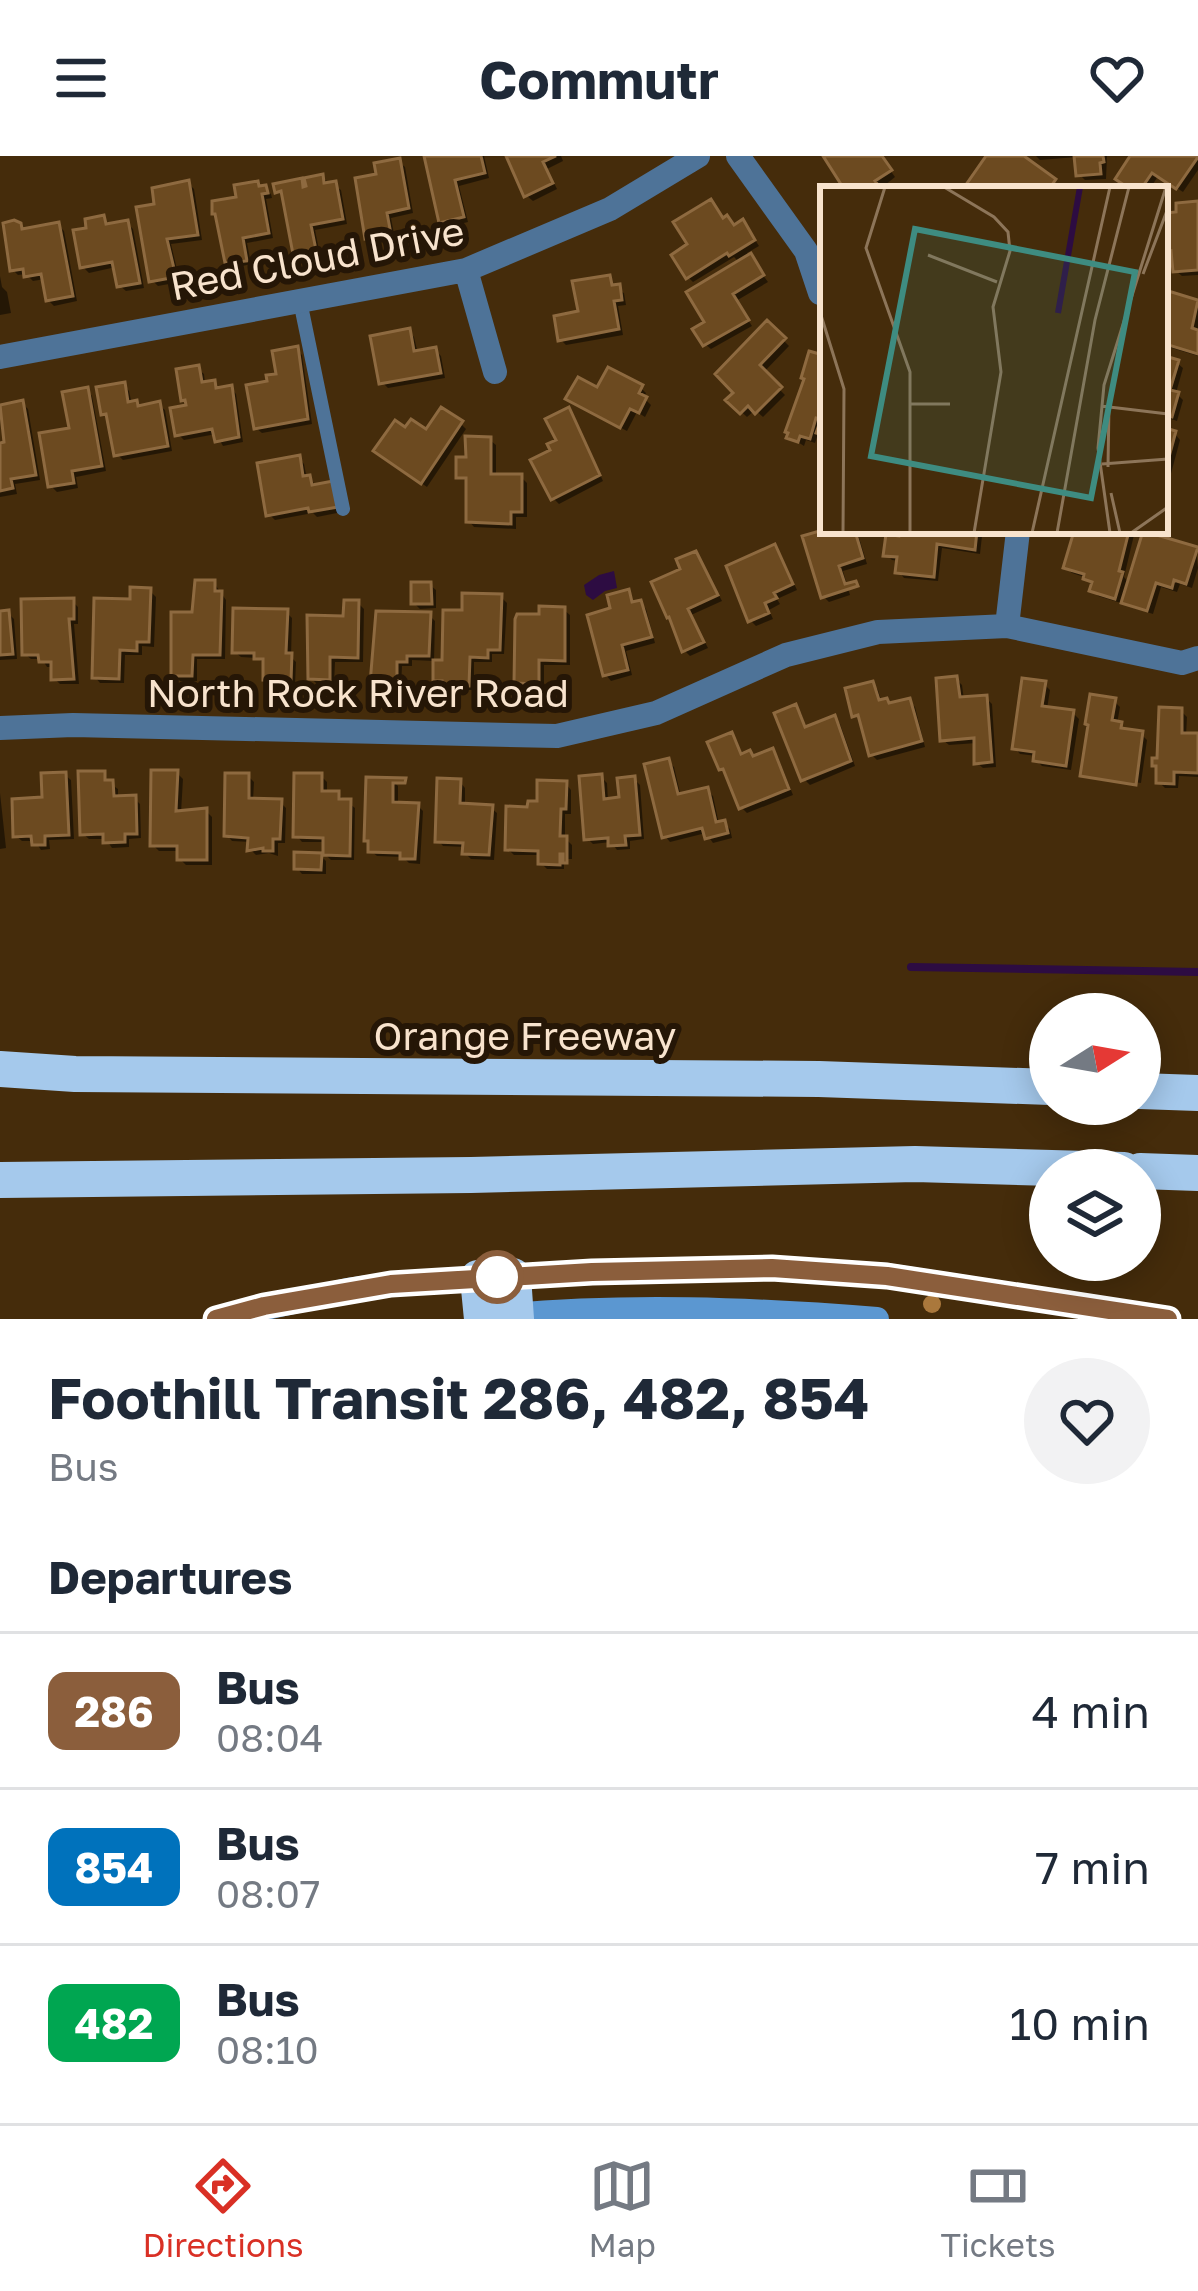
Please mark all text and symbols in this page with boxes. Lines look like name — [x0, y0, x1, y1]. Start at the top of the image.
icon: menu — [48, 45, 114, 111]
icon: heart — [1084, 45, 1150, 111]
text: Commutr — [479, 46, 719, 111]
inset map — [820, 186, 1168, 534]
street label: Red Cloud Drive — [166, 206, 468, 310]
street label: North Rock River Road — [147, 669, 569, 716]
north arrow — [1029, 993, 1161, 1125]
map controls — [1029, 993, 1161, 1281]
street label: Orange Freeway — [374, 1012, 677, 1059]
button: layers — [1029, 1149, 1161, 1281]
unlabelled marker — [472, 1252, 522, 1302]
button: heart — [1024, 1358, 1150, 1484]
text: Foothill Transit 286, 482, 854 — [48, 1363, 869, 1432]
text: Bus — [48, 1443, 118, 1490]
text: Departures — [48, 1550, 292, 1604]
text: Bus — [216, 1660, 300, 1714]
text: 4 min — [1032, 1684, 1150, 1738]
text: 286 — [74, 1686, 154, 1736]
text: 08:04 — [216, 1714, 324, 1761]
text: Bus — [216, 1816, 300, 1870]
text: 7 min — [1035, 1840, 1150, 1894]
text: 854 — [75, 1842, 153, 1892]
text: 08:07 — [216, 1870, 321, 1917]
text: Bus — [216, 1972, 300, 2026]
text: 10 min — [1009, 1996, 1150, 2050]
text: 482 — [75, 1998, 153, 2048]
text: 08:10 — [216, 2026, 319, 2073]
tab: Directions — [142, 2153, 304, 2264]
tab: Map — [588, 2153, 656, 2264]
tab: Tickets — [940, 2153, 1056, 2264]

